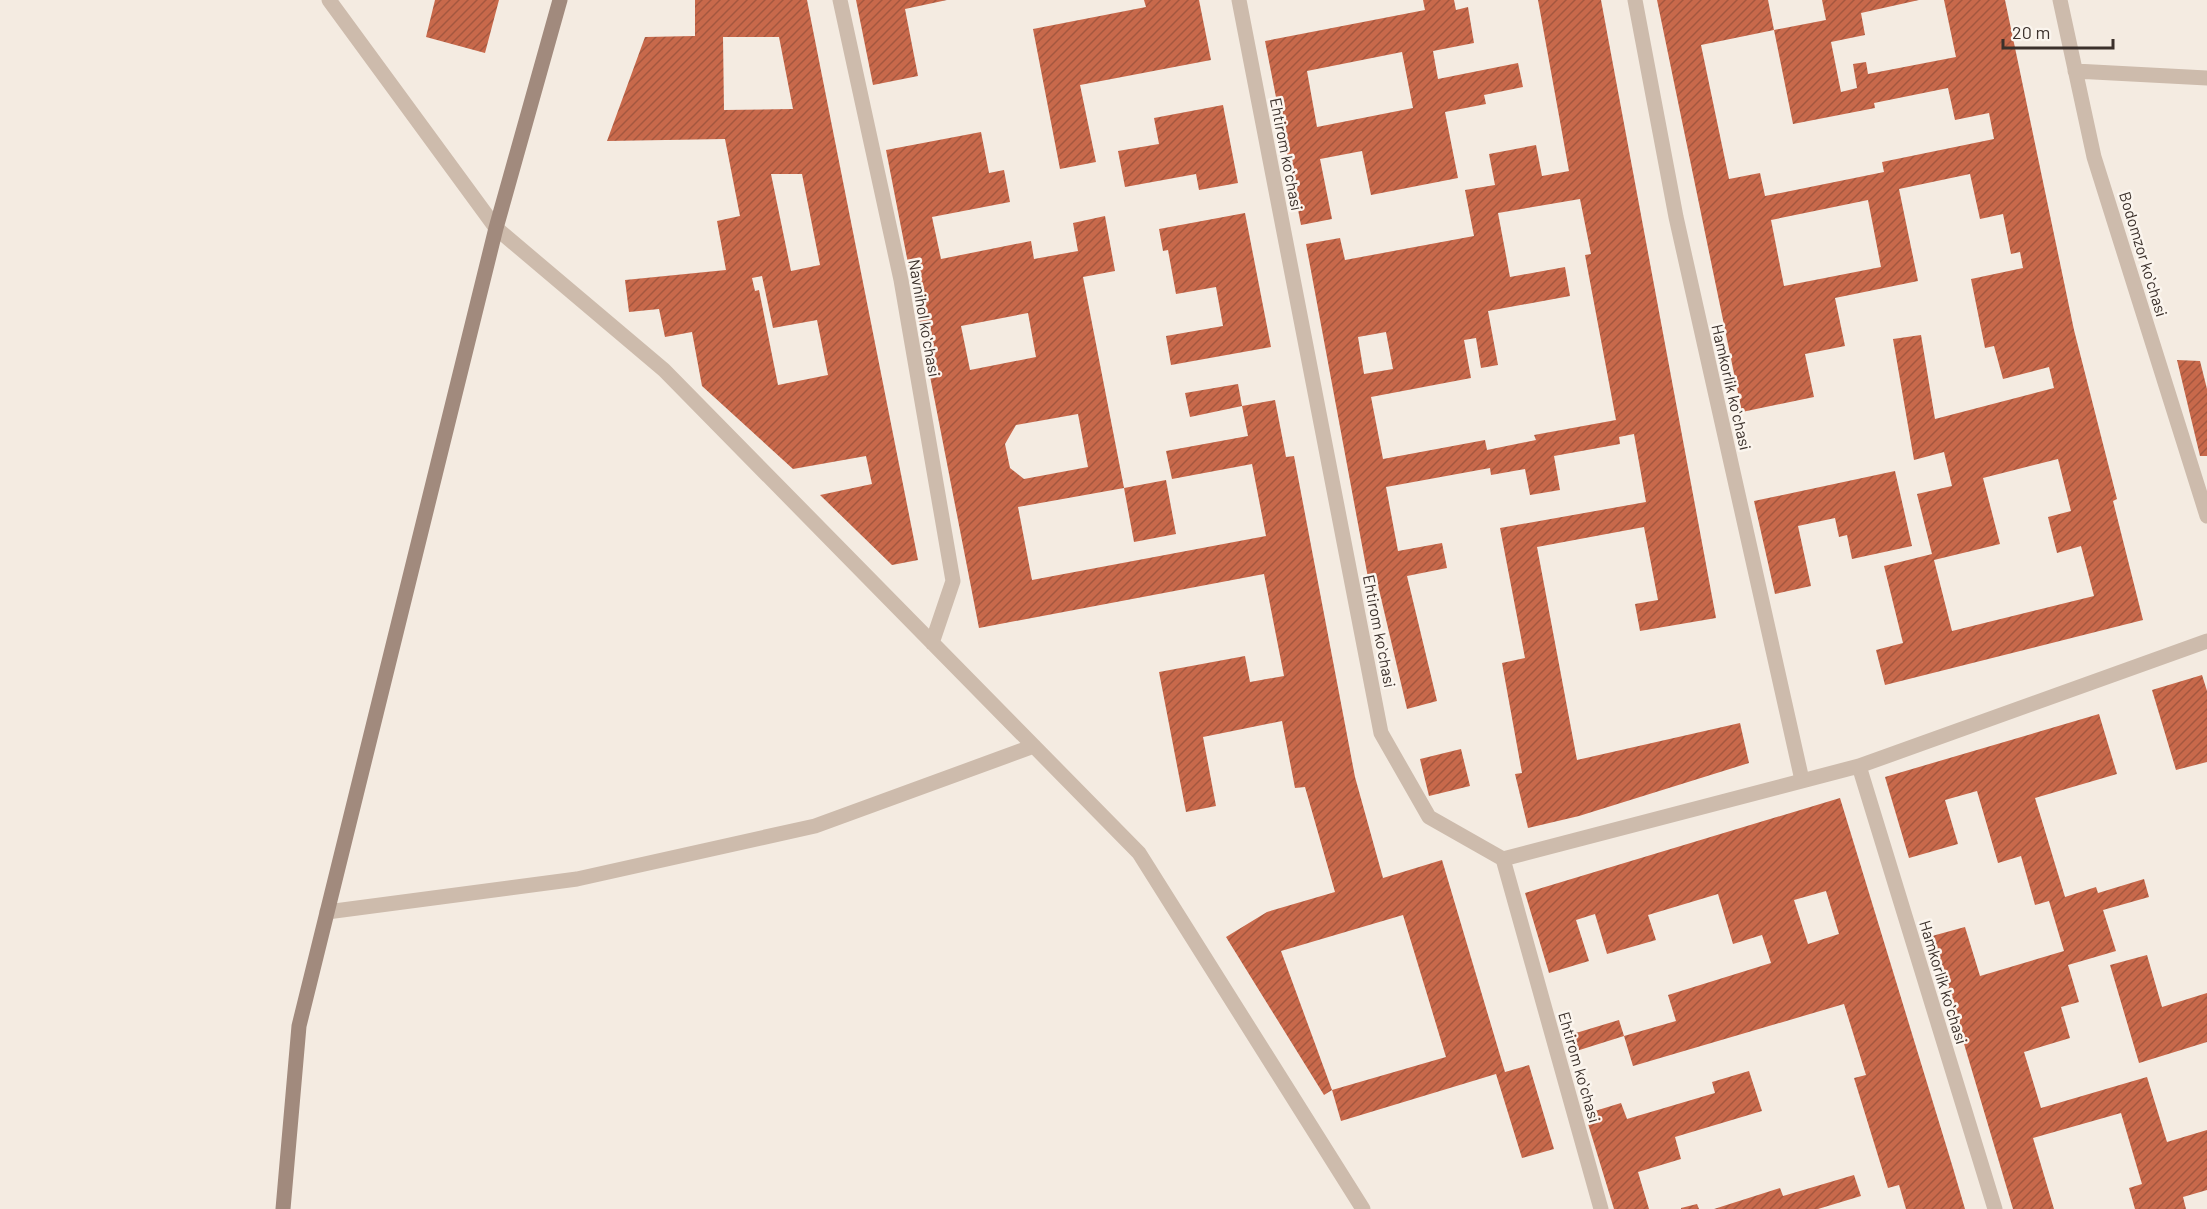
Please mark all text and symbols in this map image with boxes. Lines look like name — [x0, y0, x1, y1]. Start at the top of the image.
scale bar — [2003, 12, 2112, 50]
text: 20 m — [2012, 21, 2050, 43]
street label: Ehtirom koʻchasi — [1267, 96, 1307, 212]
street label: Bodomzor koʻchasi — [2116, 189, 2172, 319]
street label: Navnihol koʻchasi — [905, 258, 945, 378]
street label: Hamkorlik koʻchasi — [1708, 322, 1756, 452]
street label: Ehtirom koʻchasi — [1360, 573, 1400, 689]
street label: Hamkorlik koʻchasi — [1916, 918, 1972, 1046]
street label: Ehtirom koʻchasi — [1555, 1009, 1605, 1125]

